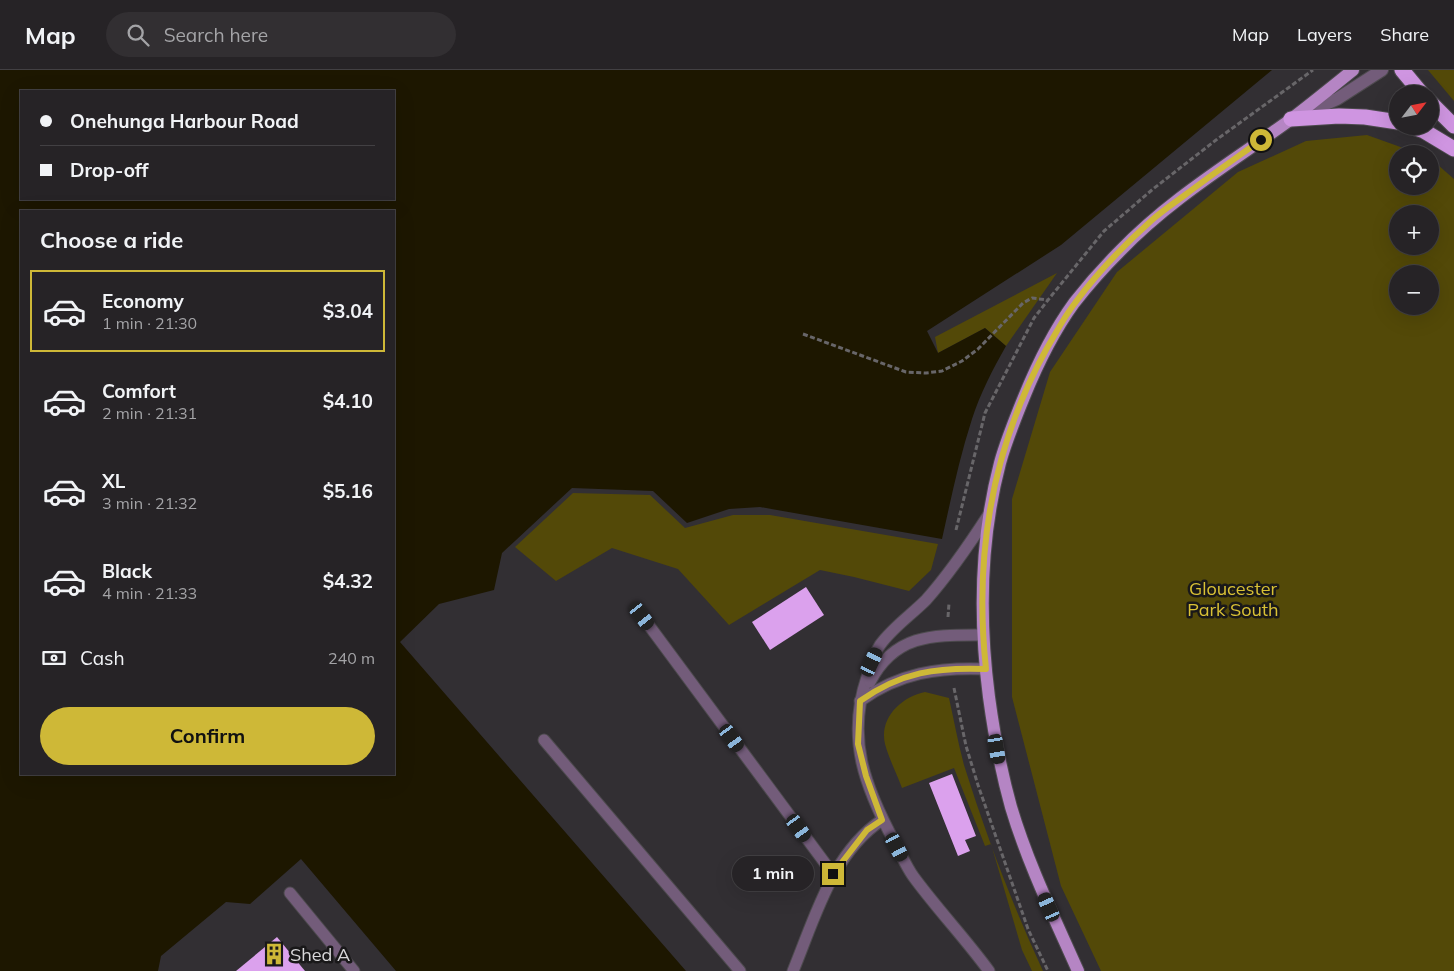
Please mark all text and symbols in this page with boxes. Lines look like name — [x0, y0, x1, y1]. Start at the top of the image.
search box — [106, 12, 456, 57]
text: Map — [25, 20, 76, 50]
icon: search — [124, 21, 152, 49]
text: Search here — [164, 23, 268, 47]
text: Map — [1232, 23, 1269, 46]
text: Layers — [1297, 23, 1352, 46]
text: Share — [1380, 23, 1429, 46]
north arrow — [1389, 85, 1439, 135]
map controls — [1389, 85, 1439, 315]
text: Onehunga Harbour Road — [70, 109, 299, 133]
route start — [1250, 129, 1272, 151]
button: locate — [1389, 145, 1439, 195]
text: Drop-off — [70, 158, 148, 182]
button: + — [1389, 205, 1439, 255]
text: Choose a ride — [40, 226, 183, 254]
button: − — [1389, 265, 1439, 315]
icon: car — [42, 289, 87, 334]
text: Economy — [102, 289, 184, 313]
text: $3.04 — [323, 299, 373, 323]
text: 1 min · 21:30 — [102, 313, 197, 333]
icon: car — [42, 379, 87, 424]
text: Comfort — [102, 379, 176, 403]
text: $4.10 — [323, 389, 373, 413]
text: 2 min · 21:31 — [102, 403, 197, 423]
icon: car — [42, 469, 87, 514]
text: XL — [102, 469, 125, 493]
text: $5.16 — [323, 479, 373, 503]
text: 3 min · 21:32 — [102, 493, 197, 513]
icon: car — [42, 559, 87, 604]
text: Black — [102, 559, 152, 583]
text: $4.32 — [323, 569, 373, 593]
park label: Gloucester Park South — [1187, 577, 1279, 621]
text: 4 min · 21:33 — [102, 583, 197, 603]
car — [626, 600, 657, 632]
icon: cash — [40, 644, 68, 672]
car — [858, 645, 885, 679]
text: Cash — [80, 646, 125, 670]
text: 240 m — [328, 648, 375, 668]
button: Confirm — [40, 707, 375, 765]
car — [717, 721, 746, 755]
car — [987, 733, 1006, 765]
car — [784, 811, 813, 845]
car — [883, 830, 910, 864]
callout: 1 min — [733, 856, 816, 892]
text: 1 min — [752, 863, 794, 883]
route end — [822, 863, 844, 885]
car — [1036, 890, 1061, 924]
building icon: Shed A — [261, 941, 287, 967]
place label: Shed A — [290, 943, 350, 966]

